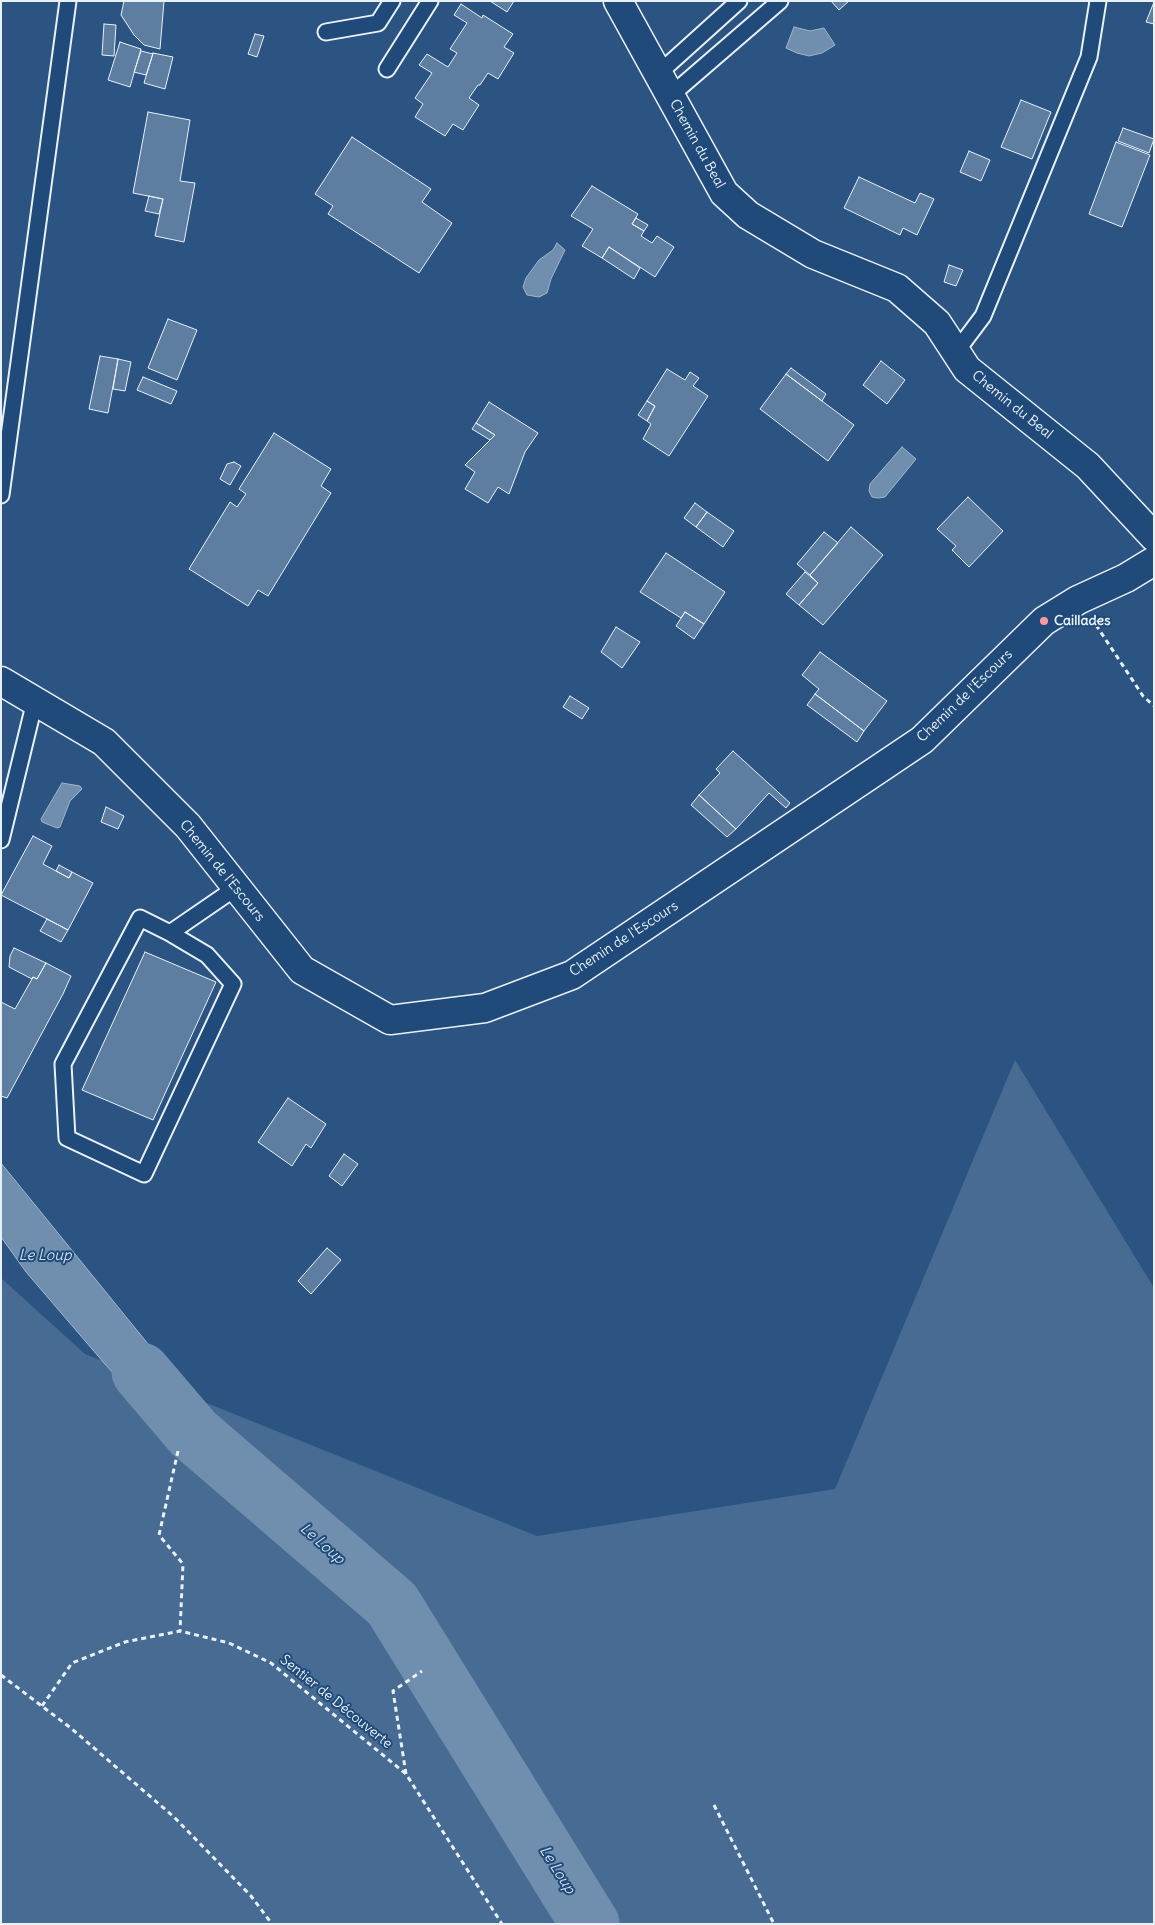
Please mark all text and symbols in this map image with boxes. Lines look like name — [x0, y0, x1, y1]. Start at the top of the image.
street label: Chemin du Beal — [666, 97, 728, 191]
street label: Chemin du Beal — [968, 367, 1056, 443]
place label: Caillades — [1054, 613, 1111, 629]
marker: Caillades — [1038, 615, 1050, 627]
street label: Chemin de l'Escours — [914, 646, 1016, 746]
street label: Chemin de l'Escours — [176, 817, 268, 925]
street label: Chemin de l'Escours — [566, 898, 682, 980]
water label: Le Loup — [18, 1247, 72, 1265]
water label: Le Loup — [296, 1520, 348, 1568]
street label: Sentier de Découverte — [277, 1652, 395, 1752]
water label: Le Loup — [535, 1843, 579, 1897]

